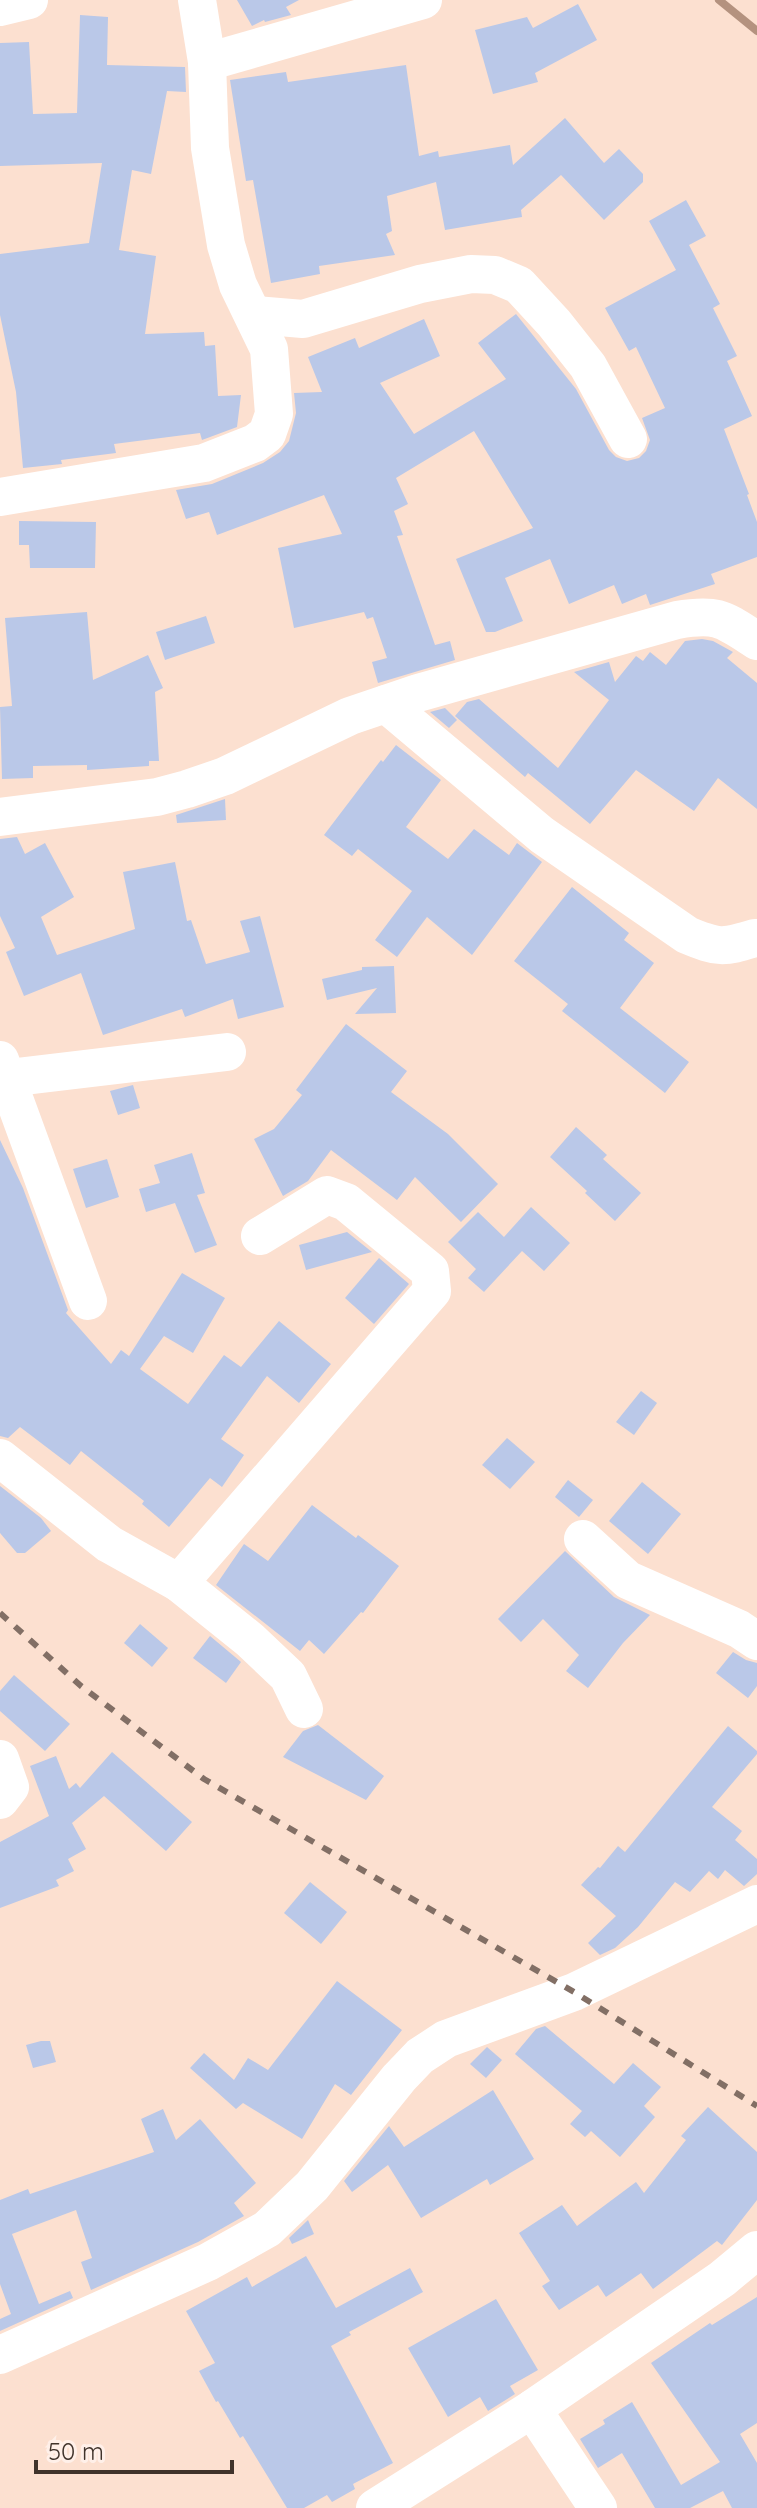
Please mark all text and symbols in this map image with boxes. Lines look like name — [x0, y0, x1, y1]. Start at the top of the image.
scale bar — [36, 2424, 232, 2474]
text: 50 m — [48, 2436, 104, 2466]

